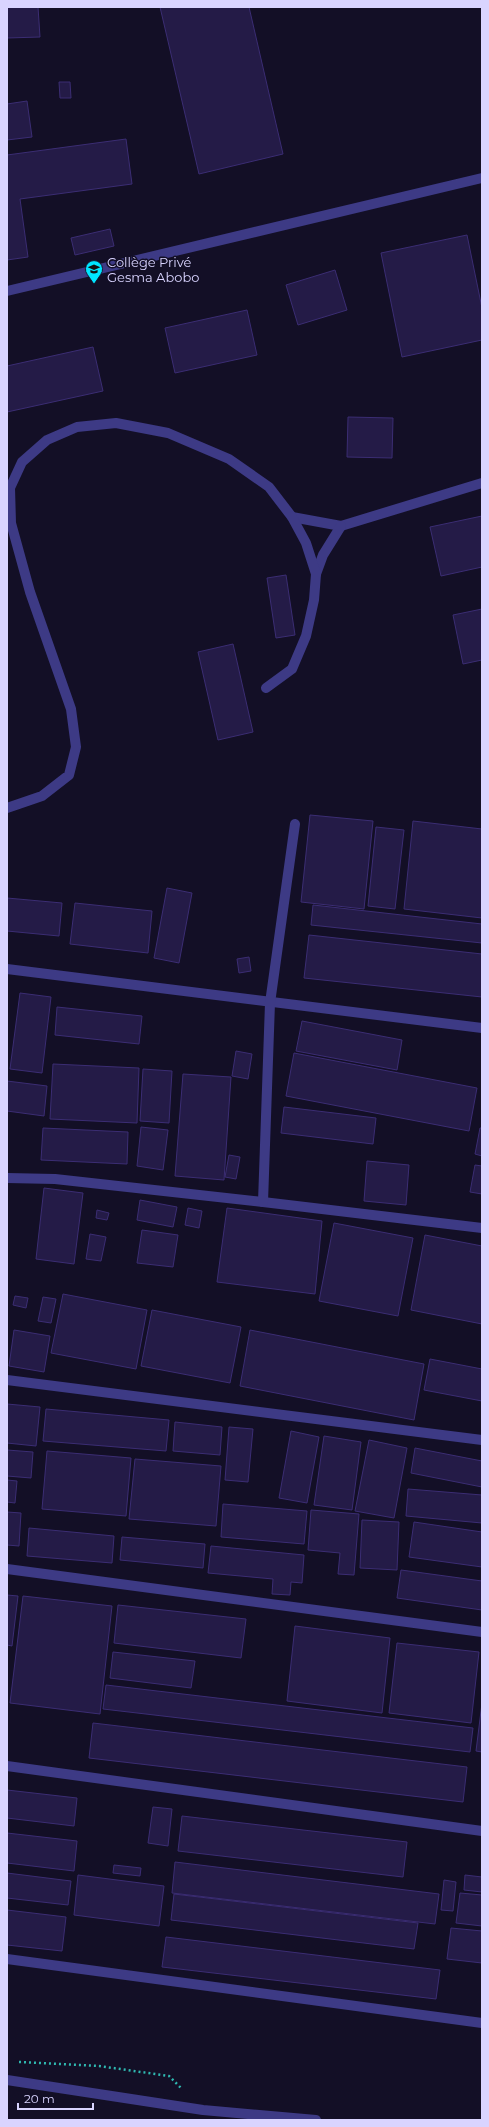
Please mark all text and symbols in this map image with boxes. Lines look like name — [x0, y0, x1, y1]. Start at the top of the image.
place label: Collège Privé Gesma Abobo — [107, 254, 199, 285]
school or university icon: Collège Privé Gesma Abobo — [84, 259, 104, 284]
scale bar — [18, 2085, 93, 2111]
text: 20 m — [24, 2091, 55, 2106]

